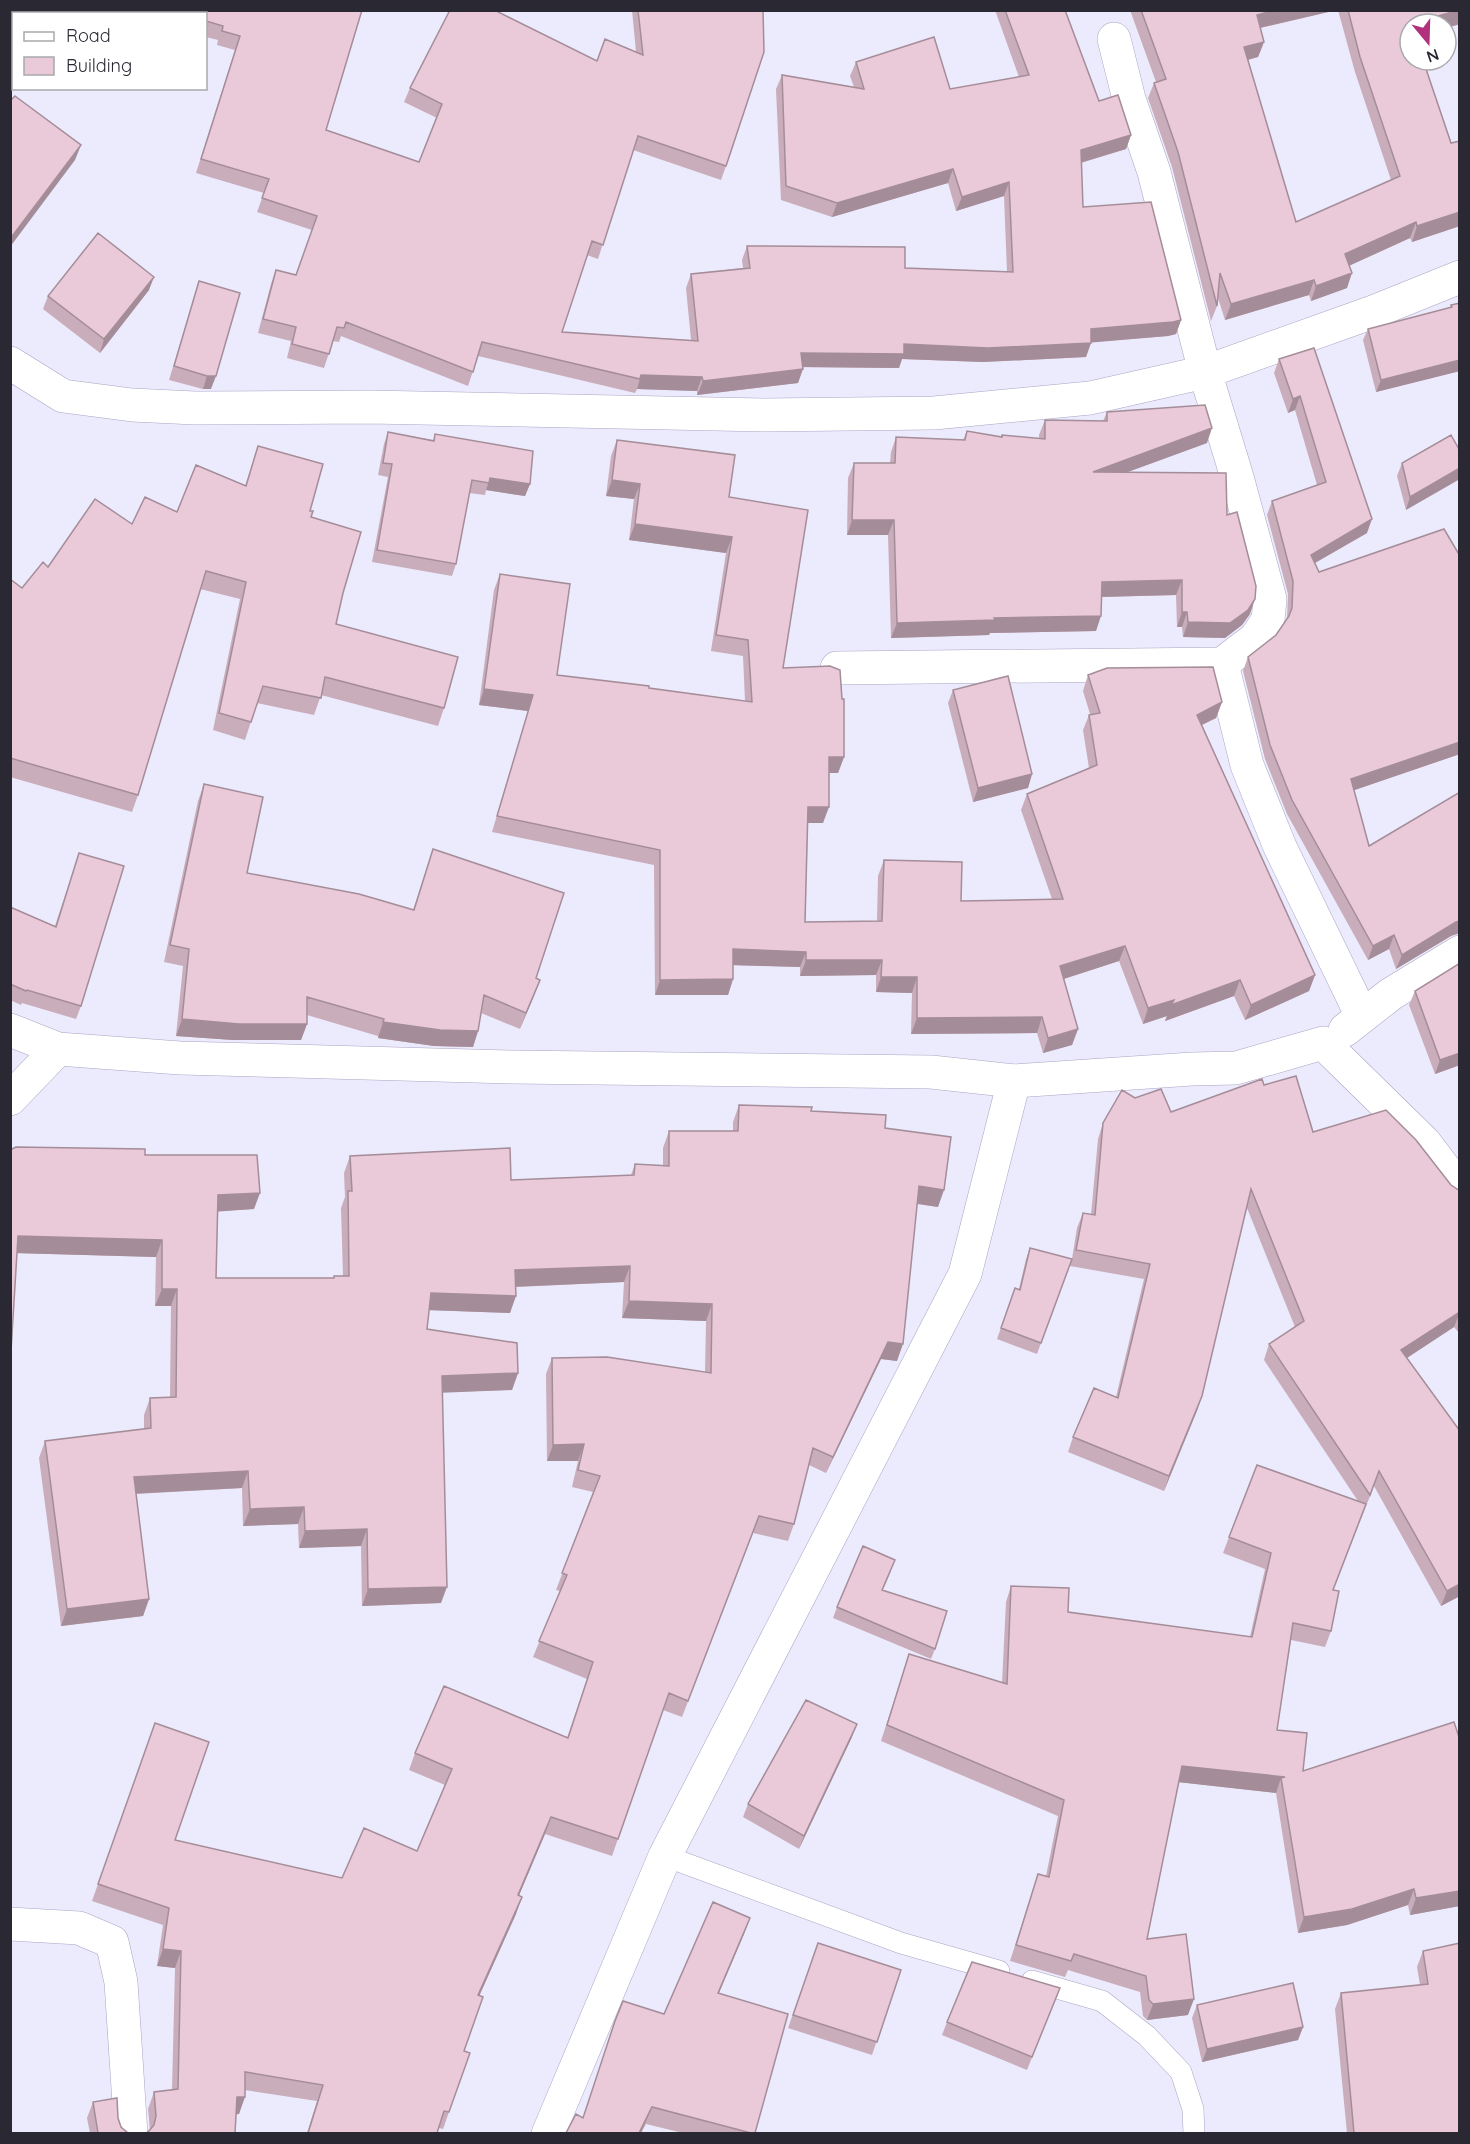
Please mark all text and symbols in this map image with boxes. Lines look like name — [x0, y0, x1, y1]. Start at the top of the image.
legend — [12, 12, 207, 90]
north arrow — [1398, 12, 1458, 72]
text: Road — [66, 24, 111, 47]
text: N — [1424, 45, 1442, 68]
text: Building — [66, 54, 132, 77]

